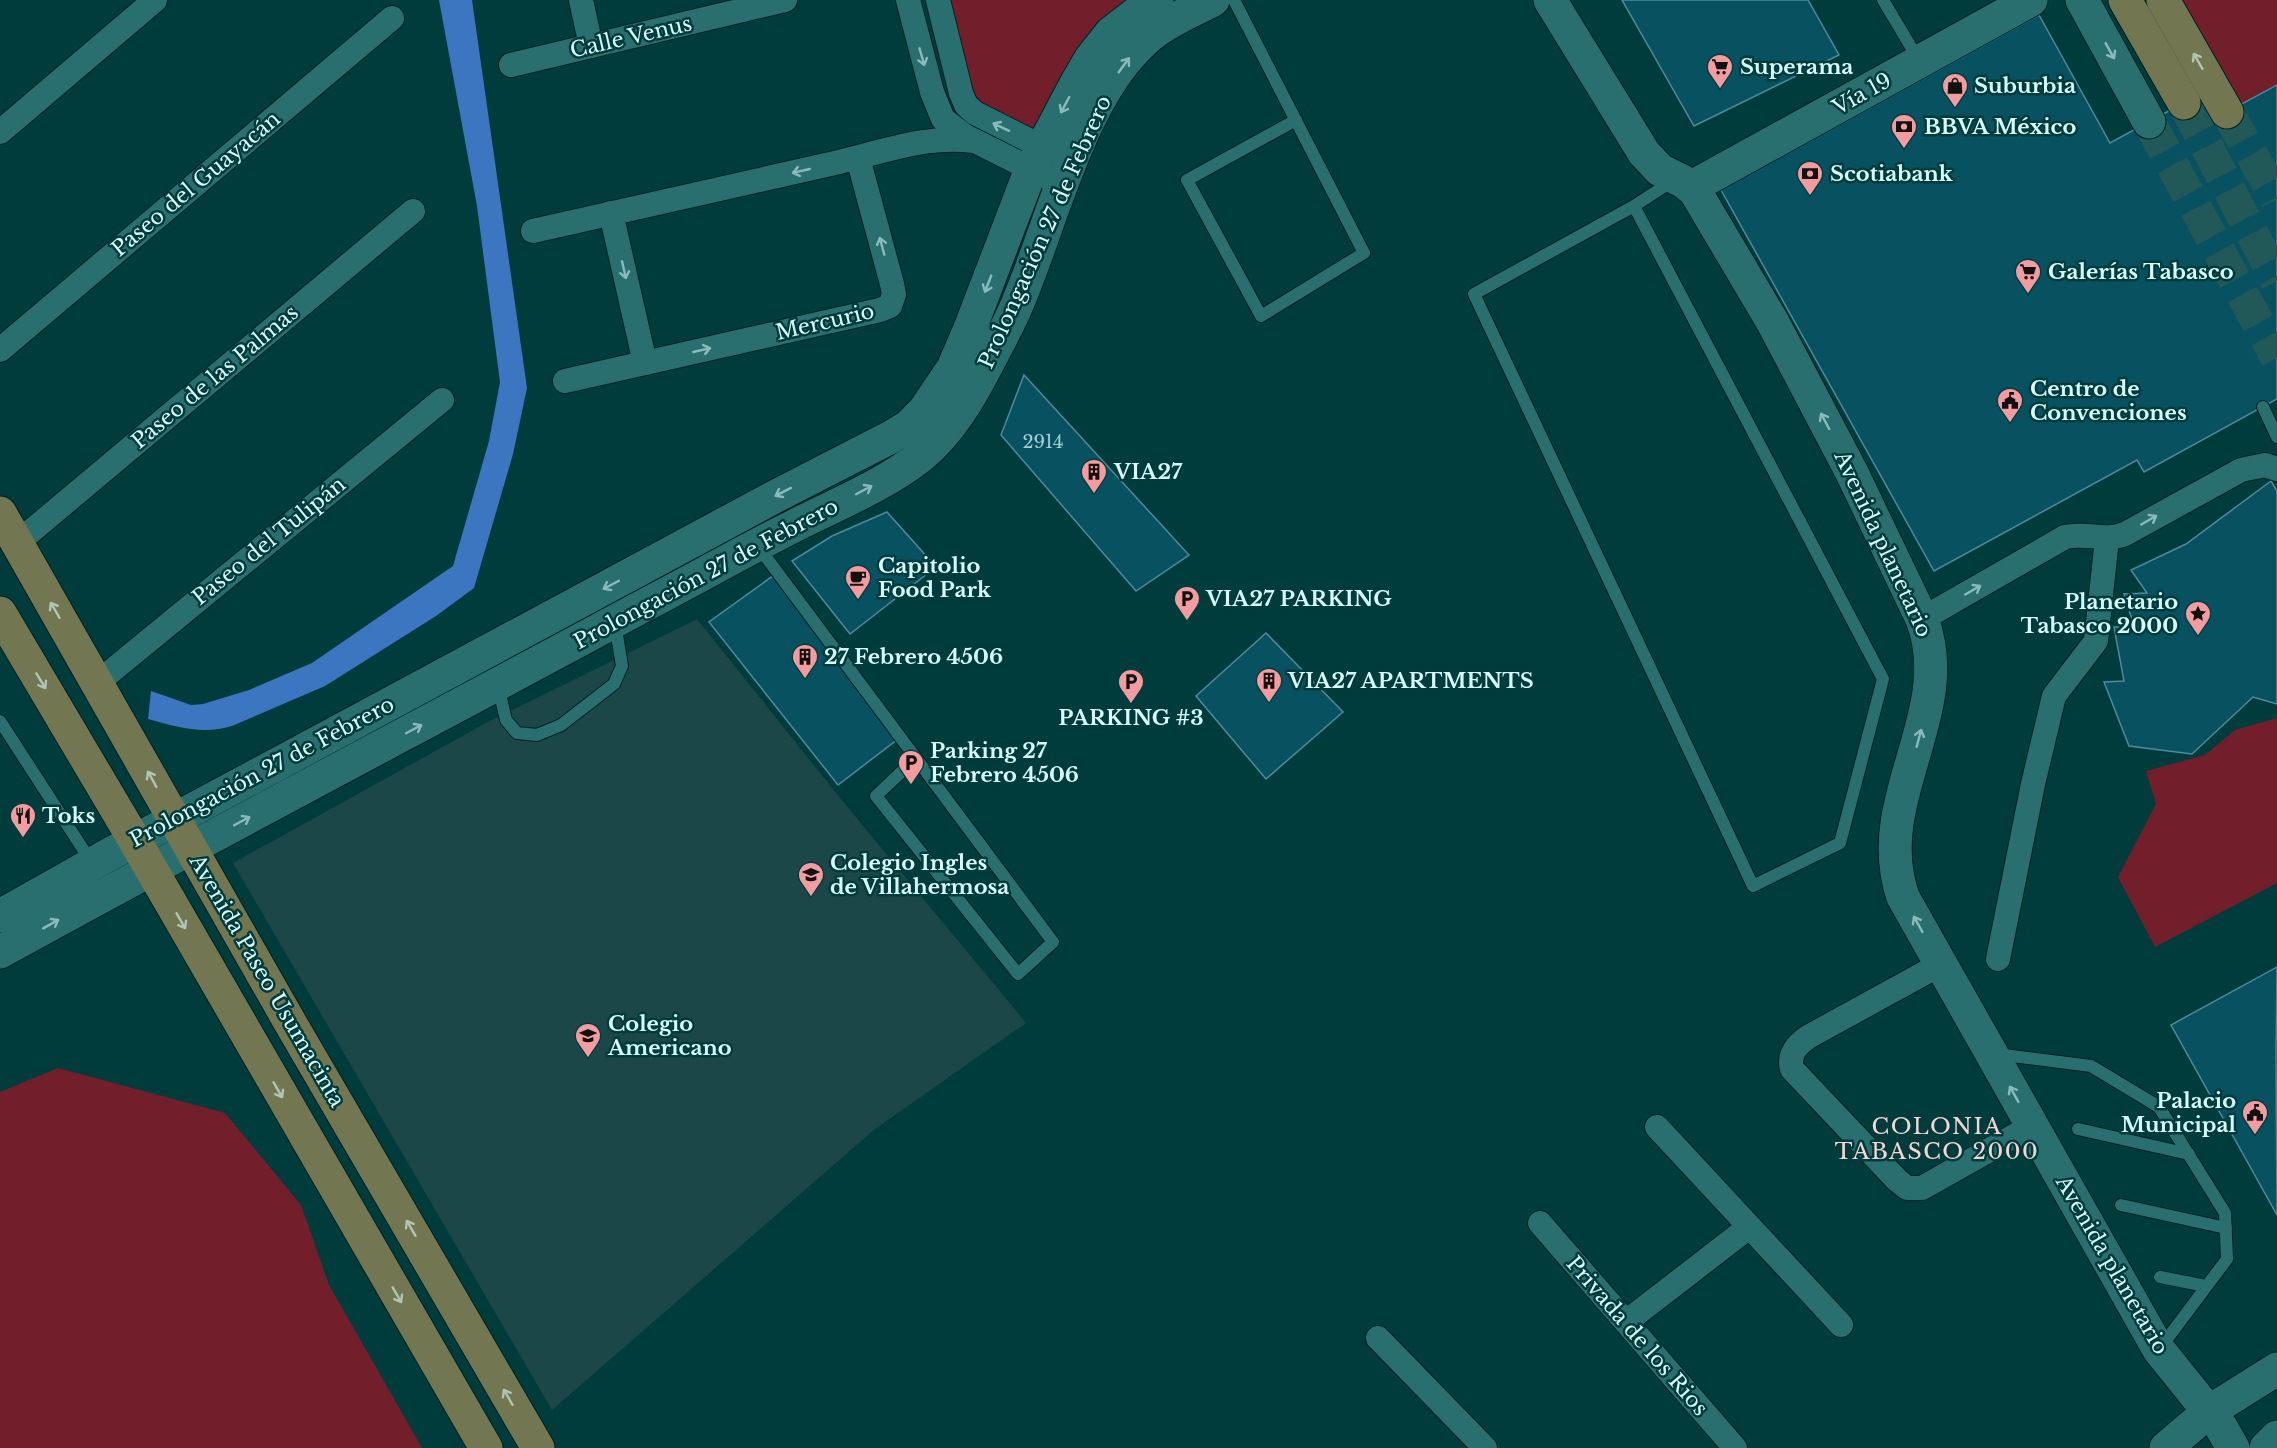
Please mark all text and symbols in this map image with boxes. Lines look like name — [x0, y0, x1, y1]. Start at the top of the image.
street label: Calle Venus — [568, 10, 694, 64]
one-way arrow — [2104, 42, 2116, 59]
one-way arrow — [917, 47, 928, 66]
supermarket icon: Superama — [1705, 52, 1735, 90]
one-way arrow — [2192, 53, 2204, 70]
place label: Superama — [1740, 54, 1853, 80]
one-way arrow — [1117, 57, 1130, 73]
street label: Vía 19 — [1827, 67, 1896, 121]
shop icon: Suburbia — [1940, 71, 1970, 109]
place label: Suburbia — [1974, 73, 2076, 99]
street label: Prolongación 27 de Febrero — [973, 92, 1117, 372]
one-way arrow — [1059, 96, 1071, 113]
street label: Paseo del Guayacán — [106, 106, 286, 262]
bank icon: BBVA México — [1889, 112, 1919, 150]
place label: BBVA México — [1924, 114, 2076, 140]
one-way arrow — [992, 120, 1010, 132]
bank icon: Scotiabank — [1795, 159, 1825, 197]
place label: Scotiabank — [1830, 161, 1954, 187]
one-way arrow — [792, 166, 811, 177]
one-way arrow — [876, 237, 887, 256]
supermarket icon: Galerías Tabasco — [2013, 257, 2043, 295]
place label: Galerías Tabasco — [2048, 259, 2234, 285]
one-way arrow — [619, 261, 631, 280]
one-way arrow — [981, 274, 992, 293]
street label: Mercurio — [773, 298, 877, 346]
street label: Paseo de las Palmas — [126, 300, 304, 454]
one-way arrow — [692, 344, 712, 355]
place label: Centro de Convenciones — [2030, 376, 2187, 426]
public building icon: Centro de Convenciones — [1995, 386, 2025, 424]
one-way arrow — [1819, 413, 1831, 430]
house number: 2914 — [1022, 431, 1064, 453]
street label: Avenida planetario — [1828, 446, 1938, 641]
building icon: VIA27 — [1079, 457, 1109, 495]
place label: VIA27 — [1113, 459, 1183, 485]
street label: Paseo del Tulipán — [187, 471, 351, 611]
one-way arrow — [855, 484, 873, 495]
one-way arrow — [775, 487, 793, 499]
street label: Prolongación 27 de Febrero — [569, 493, 843, 655]
one-way arrow — [2140, 514, 2157, 526]
place label: Capitolio Food Park — [878, 553, 992, 603]
cafe icon: Capitolio Food Park — [843, 563, 873, 601]
one-way arrow — [603, 579, 621, 591]
one-way arrow — [1964, 583, 1981, 595]
parking icon: VIA27 PARKING — [1172, 584, 1202, 622]
place label: VIA27 PARKING — [1205, 586, 1392, 612]
place label: Planetario Tabasco 2000 — [2021, 589, 2178, 639]
place icon: Planetario Tabasco 2000 — [2183, 599, 2213, 637]
one-way arrow — [49, 602, 61, 619]
building icon: 27 Febrero 4506 — [790, 642, 820, 680]
place label: 27 Febrero 4506 — [824, 644, 1003, 670]
building icon: VIA27 APARTMENTS — [1254, 666, 1284, 704]
parking icon: PARKING #3 — [1116, 667, 1146, 705]
place label: VIA27 APARTMENTS — [1287, 668, 1534, 694]
one-way arrow — [35, 672, 47, 689]
street label: Prolongación 27 de Febrero — [125, 691, 399, 853]
place label: PARKING #3 — [1058, 705, 1204, 731]
one-way arrow — [405, 723, 422, 735]
one-way arrow — [1913, 729, 1925, 748]
place label: Parking 27 Febrero 4506 — [930, 738, 1079, 788]
parking icon: Parking 27 Febrero 4506 — [896, 748, 926, 786]
one-way arrow — [146, 771, 157, 789]
restaurant icon: Toks — [8, 801, 38, 839]
place label: Toks — [42, 803, 95, 829]
one-way arrow — [233, 815, 250, 827]
street label: Avenida Paseo Usumacinta — [183, 849, 350, 1112]
place label: Colegio Ingles de Villahermosa — [830, 850, 1009, 900]
school or university icon: Colegio Ingles de Villahermosa — [796, 860, 826, 898]
one-way arrow — [175, 912, 187, 929]
one-way arrow — [1912, 916, 1924, 933]
one-way arrow — [42, 918, 59, 930]
place label: Colegio Americano — [607, 1011, 732, 1061]
school or university icon: Colegio Americano — [573, 1021, 603, 1059]
one-way arrow — [273, 1081, 285, 1098]
one-way arrow — [2008, 1086, 2020, 1103]
place label: Palacio Municipal — [2121, 1088, 2237, 1138]
public building icon: Palacio Municipal — [2240, 1098, 2270, 1136]
district label: COLONIA TABASCO 2000 — [1835, 1113, 2039, 1165]
street label: Avenida planetario — [2050, 1170, 2174, 1359]
one-way arrow — [405, 1220, 417, 1237]
street label: Privada de los Rios — [1561, 1251, 1713, 1421]
one-way arrow — [391, 1286, 403, 1303]
one-way arrow — [502, 1389, 514, 1406]

